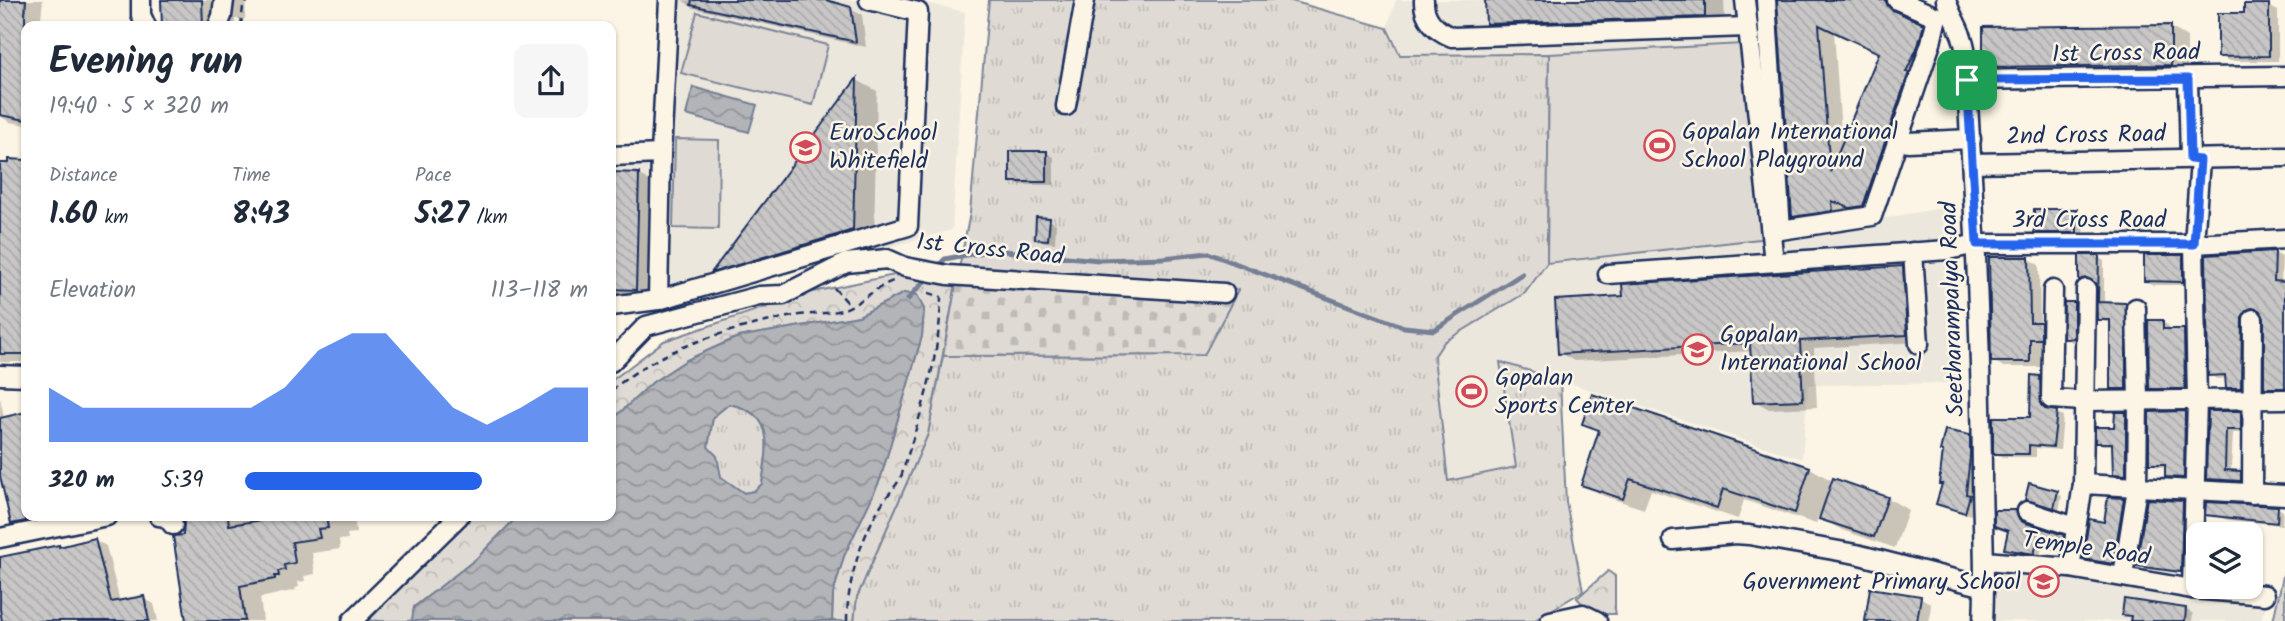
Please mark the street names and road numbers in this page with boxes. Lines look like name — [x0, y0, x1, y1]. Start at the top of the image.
street label: 1st Cross Road — [2052, 33, 2201, 75]
street label: 2nd Cross Road — [2006, 115, 2167, 157]
street label: Seetharampalya Road — [1930, 200, 1976, 417]
street label: 3rd Cross Road — [2012, 201, 2167, 240]
street label: 1st Cross Road — [914, 223, 1067, 277]
street label: Temple Road — [2020, 521, 2153, 577]

